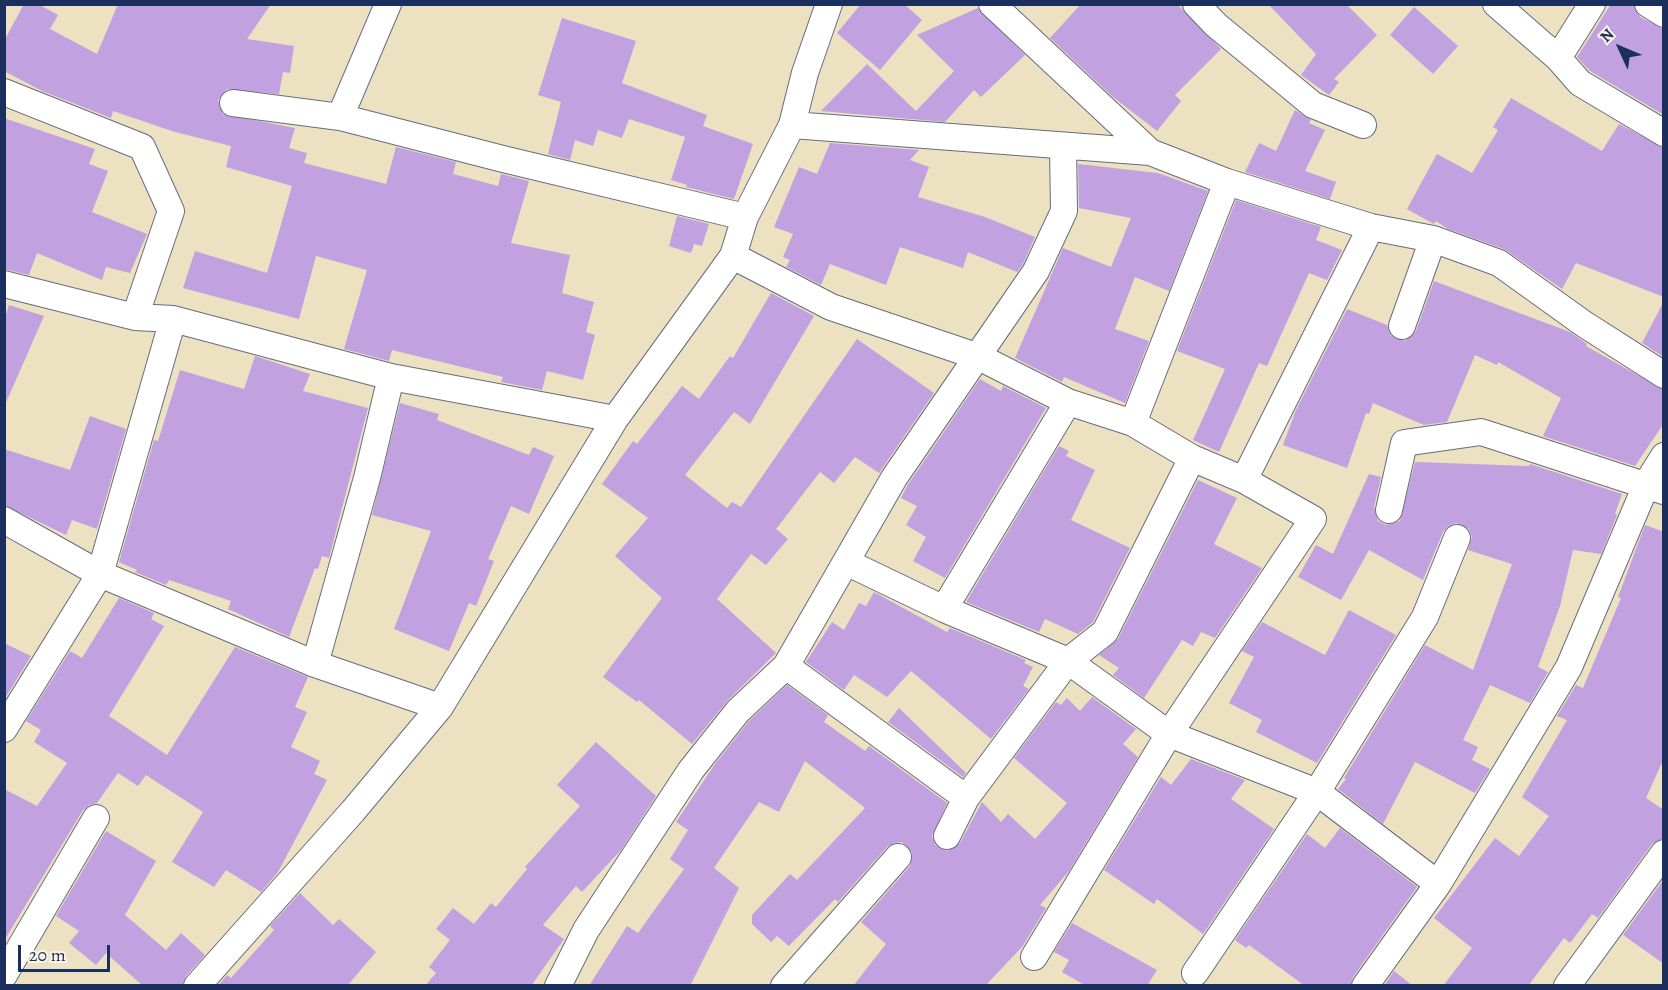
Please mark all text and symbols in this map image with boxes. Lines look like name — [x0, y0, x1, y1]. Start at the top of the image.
north arrow — [1590, 18, 1650, 78]
text: N — [1595, 24, 1619, 47]
scale bar — [21, 933, 112, 971]
text: 20 m — [29, 943, 66, 967]

